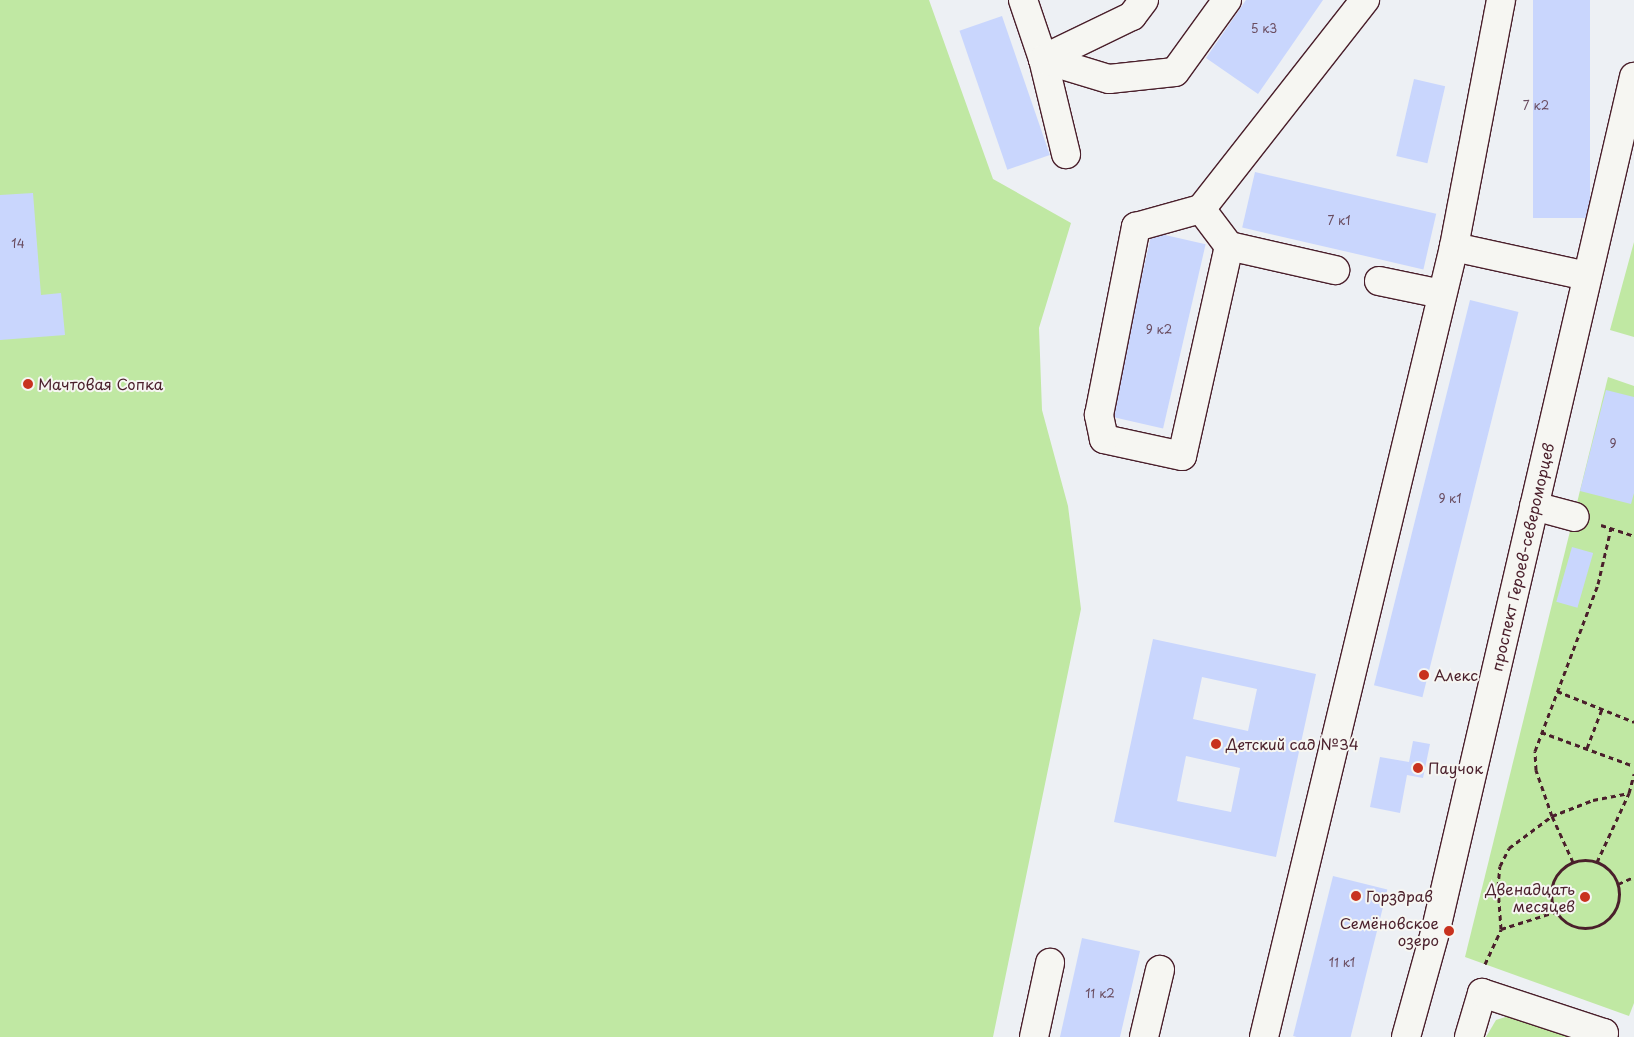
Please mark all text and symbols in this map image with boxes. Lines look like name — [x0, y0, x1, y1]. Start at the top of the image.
house number: 5 к3 — [1251, 22, 1277, 36]
house number: 7 к2 — [1523, 99, 1549, 113]
house number: 7 к1 — [1327, 214, 1351, 228]
house number: 14 — [11, 237, 25, 251]
house number: 9 к2 — [1146, 323, 1172, 337]
place label: Мачтовая Сопка — [38, 375, 163, 393]
marker: Мачтовая Сопка — [22, 378, 34, 390]
house number: 9 — [1609, 437, 1617, 451]
street label: проспект Героев-североморцев — [1487, 441, 1557, 673]
house number: 9 к1 — [1438, 492, 1462, 506]
place label: Алекс — [1434, 666, 1478, 684]
marker: Алекс — [1418, 669, 1430, 681]
place label: Детский сад №34 — [1226, 735, 1360, 753]
marker: Детский сад №34 — [1210, 738, 1222, 750]
place label: Паучок — [1428, 759, 1483, 777]
marker: Паучок — [1412, 762, 1424, 774]
place label: Двенадцать месяцев — [1485, 879, 1575, 914]
place label: Горздрав — [1366, 887, 1433, 905]
marker: Горздрав — [1350, 890, 1362, 902]
marker: Двенадцать месяцев — [1579, 891, 1591, 903]
place label: Семёновское озеро — [1340, 913, 1439, 948]
marker: Семёновское озеро — [1443, 925, 1455, 937]
house number: 11 к1 — [1329, 956, 1355, 970]
house number: 11 к2 — [1085, 987, 1115, 1001]

